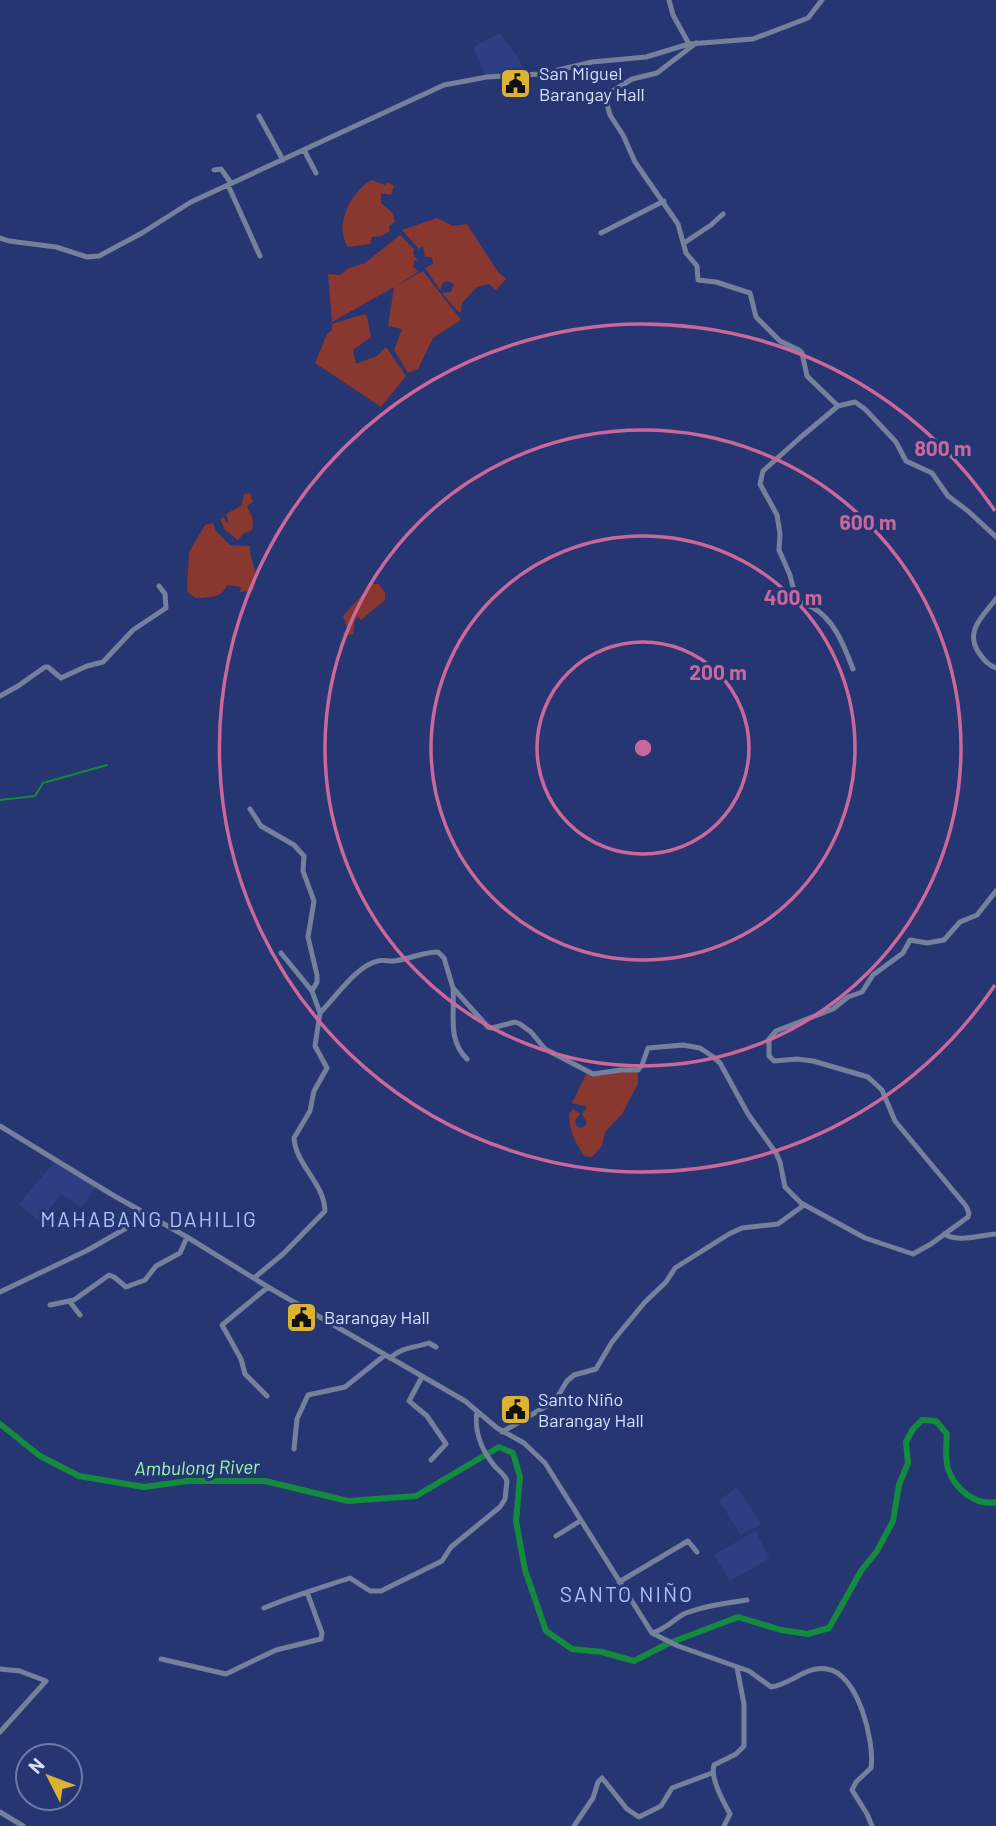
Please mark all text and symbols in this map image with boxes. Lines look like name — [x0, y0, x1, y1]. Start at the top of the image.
place label: San Miguel Barangay Hall — [539, 62, 645, 105]
public building icon: San Miguel Barangay Hall — [499, 66, 533, 100]
text: 800 m — [914, 435, 972, 460]
text: 600 m — [840, 509, 896, 534]
text: 400 m — [764, 584, 822, 609]
text: 200 m — [689, 659, 747, 684]
centre of rings — [631, 736, 655, 760]
district label: MAHABANG DAHILIG — [40, 1206, 258, 1231]
public building icon: Barangay Hall — [284, 1300, 318, 1334]
place label: Barangay Hall — [324, 1306, 430, 1328]
place label: Santo Niño Barangay Hall — [538, 1388, 644, 1431]
public building icon: Santo Niño Barangay Hall — [498, 1392, 532, 1426]
water label: Ambulong River — [134, 1454, 261, 1480]
district label: SANTO NIÑO — [560, 1581, 694, 1606]
north arrow — [14, 1742, 84, 1812]
text: N — [23, 1753, 49, 1778]

